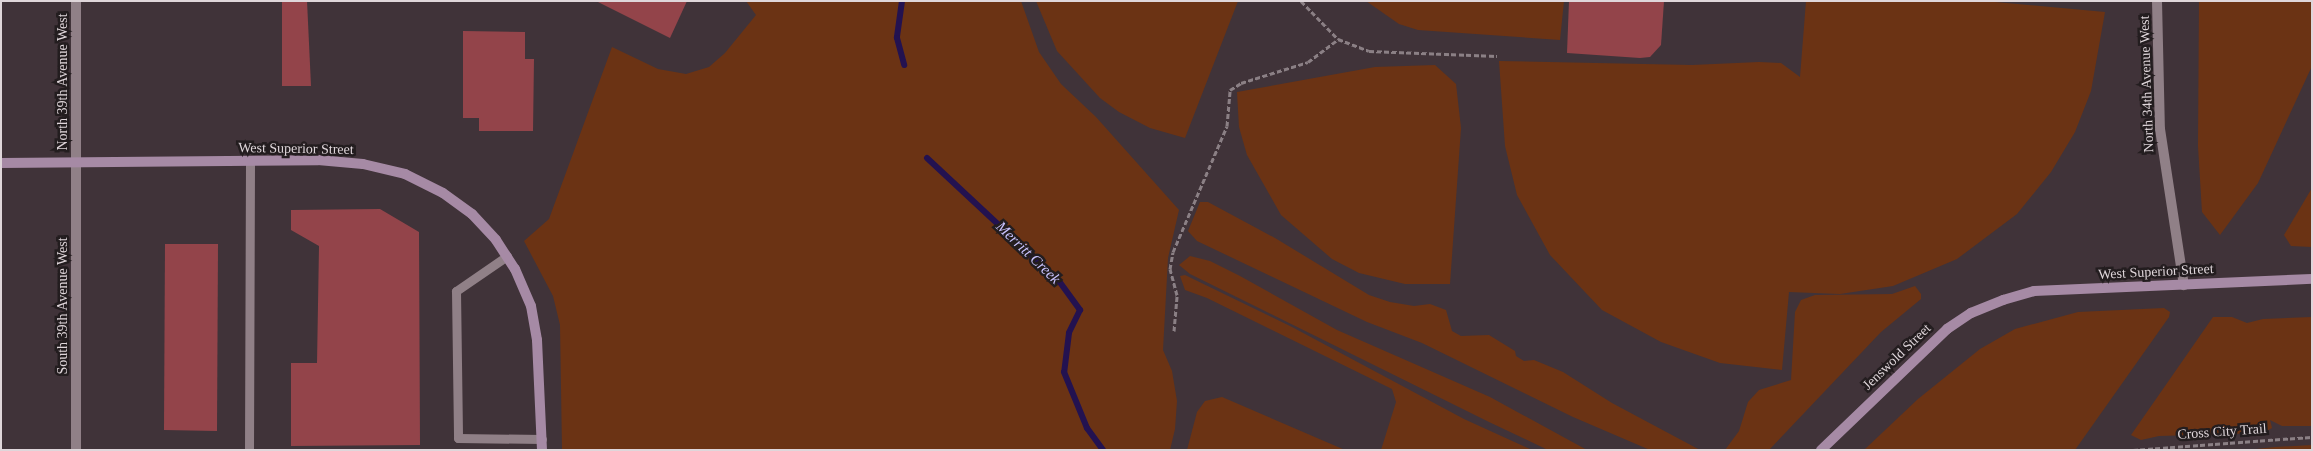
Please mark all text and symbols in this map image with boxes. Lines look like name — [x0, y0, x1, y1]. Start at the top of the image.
street label: North 39th Avenue West — [55, 13, 71, 151]
street label: North 34th Avenue West — [2136, 15, 2158, 153]
street label: West Superior Street — [238, 140, 354, 158]
water label: Merritt Creek — [992, 218, 1064, 288]
street label: South 39th Avenue West — [55, 237, 71, 375]
street label: West Superior Street — [2098, 261, 2214, 283]
street label: Jenswold Street — [1859, 320, 1935, 394]
street label: Cross City Trail — [2177, 420, 2267, 444]

